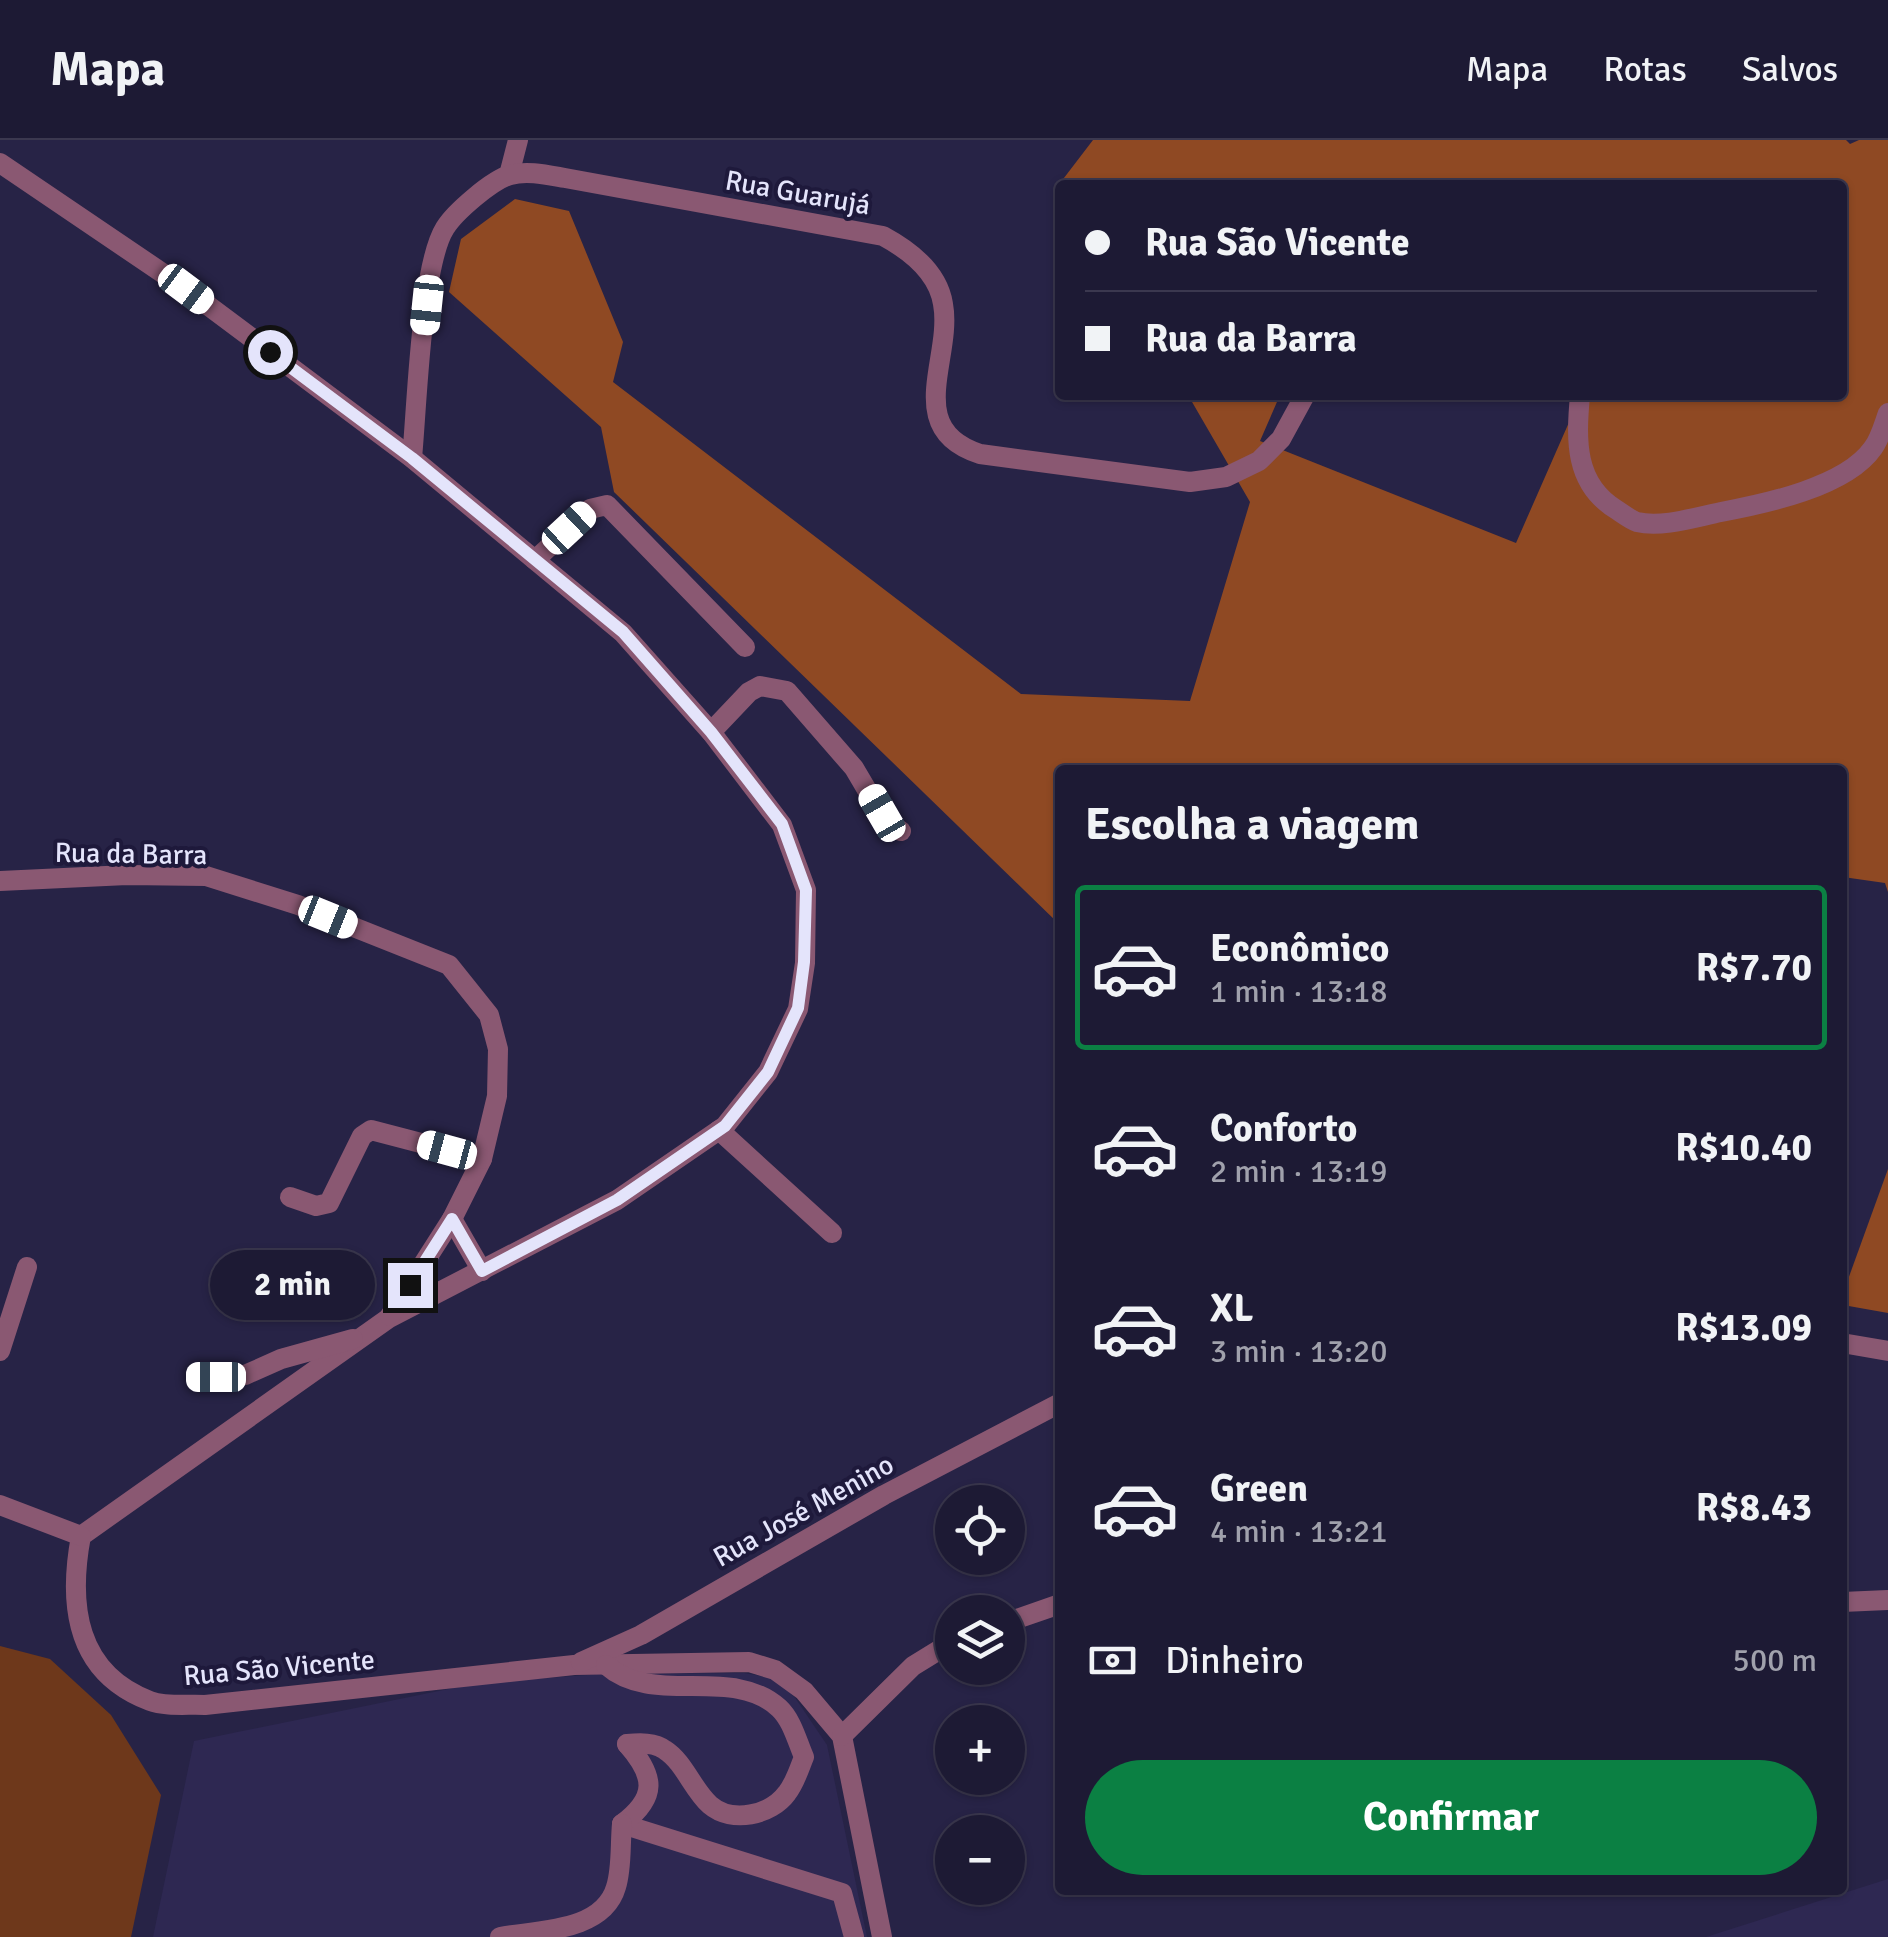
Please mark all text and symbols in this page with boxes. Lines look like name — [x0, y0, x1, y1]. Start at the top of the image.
text: Mapa — [50, 40, 165, 99]
text: Mapa — [1466, 48, 1548, 91]
text: Rotas — [1603, 48, 1687, 91]
text: Salvos — [1742, 48, 1838, 91]
street label: Rua Guarujá — [723, 163, 873, 222]
text: Rua São Vicente — [1145, 219, 1410, 266]
car — [153, 259, 219, 319]
car — [409, 274, 445, 336]
text: Rua da Barra — [1145, 315, 1357, 362]
route start — [248, 330, 293, 375]
car — [537, 497, 601, 559]
car — [854, 780, 910, 846]
text: Escolha a viagem — [1085, 797, 1419, 852]
street label: Rua da Barra — [54, 836, 208, 872]
car — [295, 892, 361, 942]
icon: car — [1090, 923, 1180, 1013]
text: Econômico — [1210, 925, 1389, 972]
text: R$7.70 — [1696, 944, 1812, 991]
text: 1 min · 13:18 — [1210, 972, 1388, 1011]
icon: car — [1090, 1103, 1180, 1193]
text: Conforto — [1210, 1105, 1357, 1152]
text: R$10.40 — [1675, 1124, 1812, 1171]
car — [414, 1128, 480, 1172]
text: 2 min · 13:19 — [1210, 1152, 1388, 1191]
callout: 2 min — [210, 1250, 375, 1320]
route end — [388, 1263, 433, 1308]
text: 2 min — [254, 1265, 331, 1304]
icon: car — [1090, 1283, 1180, 1373]
text: XL — [1210, 1285, 1253, 1332]
text: R$13.09 — [1675, 1304, 1812, 1351]
text: 3 min · 13:20 — [1210, 1332, 1388, 1371]
car — [186, 1362, 246, 1392]
street label: Rua José Menino — [707, 1447, 900, 1574]
icon: car — [1090, 1463, 1180, 1553]
text: Green — [1210, 1465, 1308, 1512]
text: R$8.43 — [1696, 1484, 1812, 1531]
map controls — [935, 1485, 1025, 1905]
button: locate — [935, 1485, 1025, 1575]
text: 4 min · 13:21 — [1210, 1512, 1388, 1551]
button: layers — [935, 1595, 1025, 1685]
icon: cash — [1085, 1633, 1140, 1688]
text: Dinheiro — [1165, 1637, 1304, 1684]
text: 500 m — [1733, 1641, 1817, 1680]
street label: Rua São Vicente — [182, 1643, 376, 1693]
button: + — [935, 1705, 1025, 1795]
button: Confirmar — [1085, 1760, 1817, 1875]
button: − — [935, 1815, 1025, 1905]

